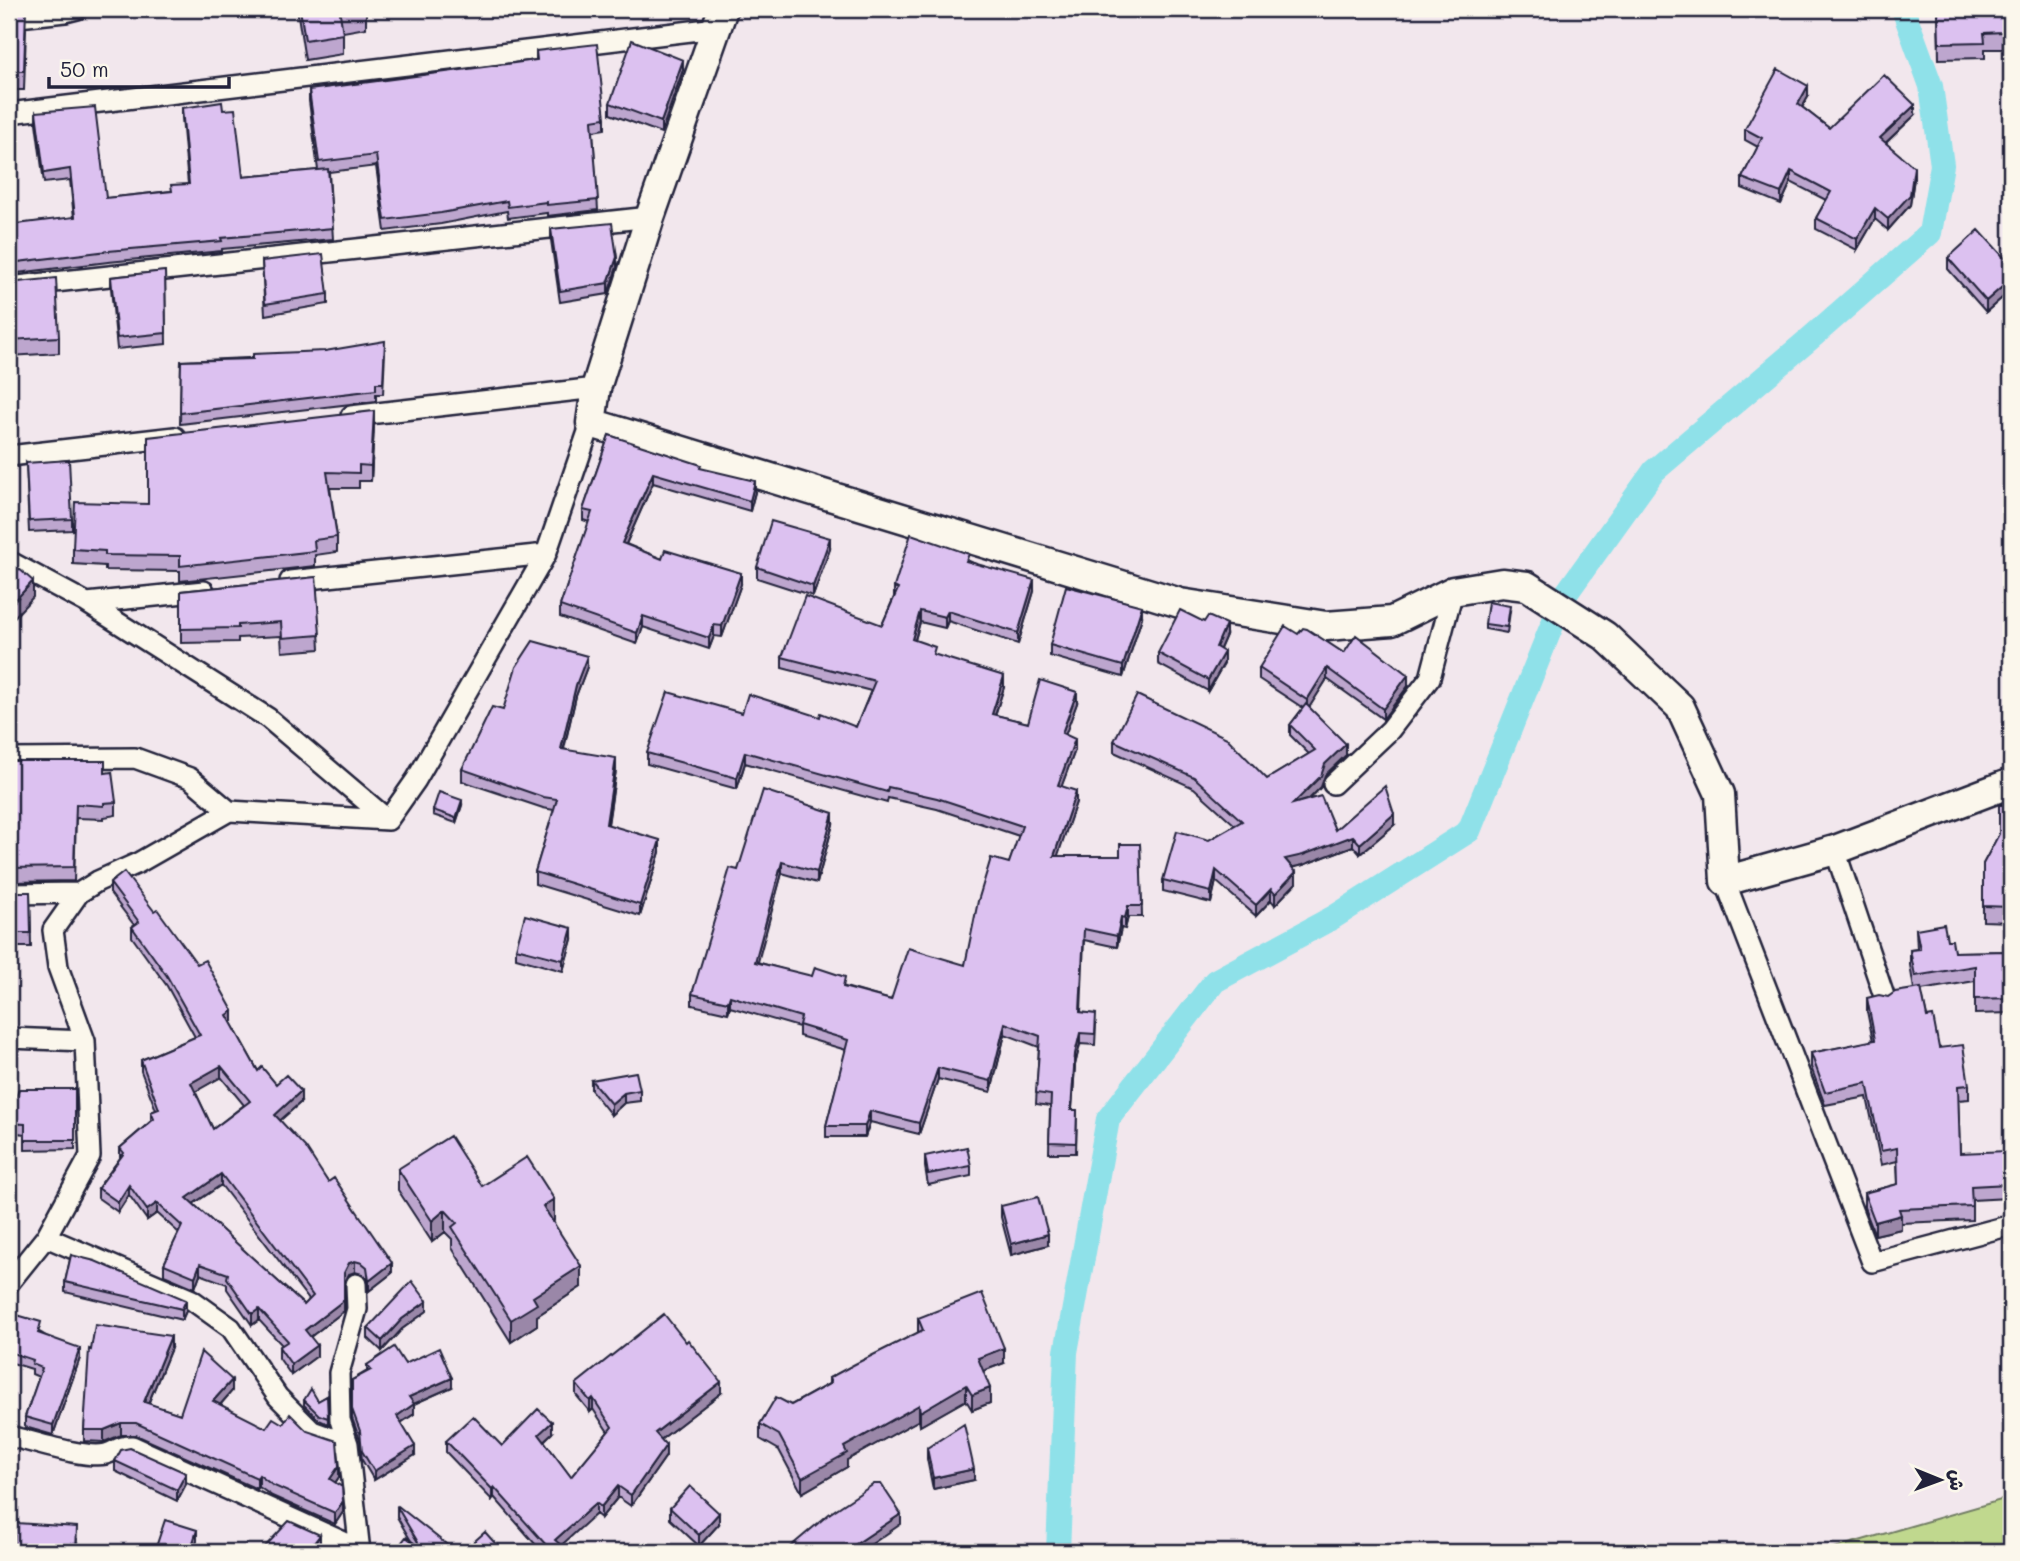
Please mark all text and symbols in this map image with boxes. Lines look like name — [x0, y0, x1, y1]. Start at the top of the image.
scale bar — [49, 46, 229, 90]
text: 50 m — [60, 55, 109, 82]
north arrow — [1904, 1446, 1974, 1516]
text: ش — [1945, 1470, 1970, 1491]

